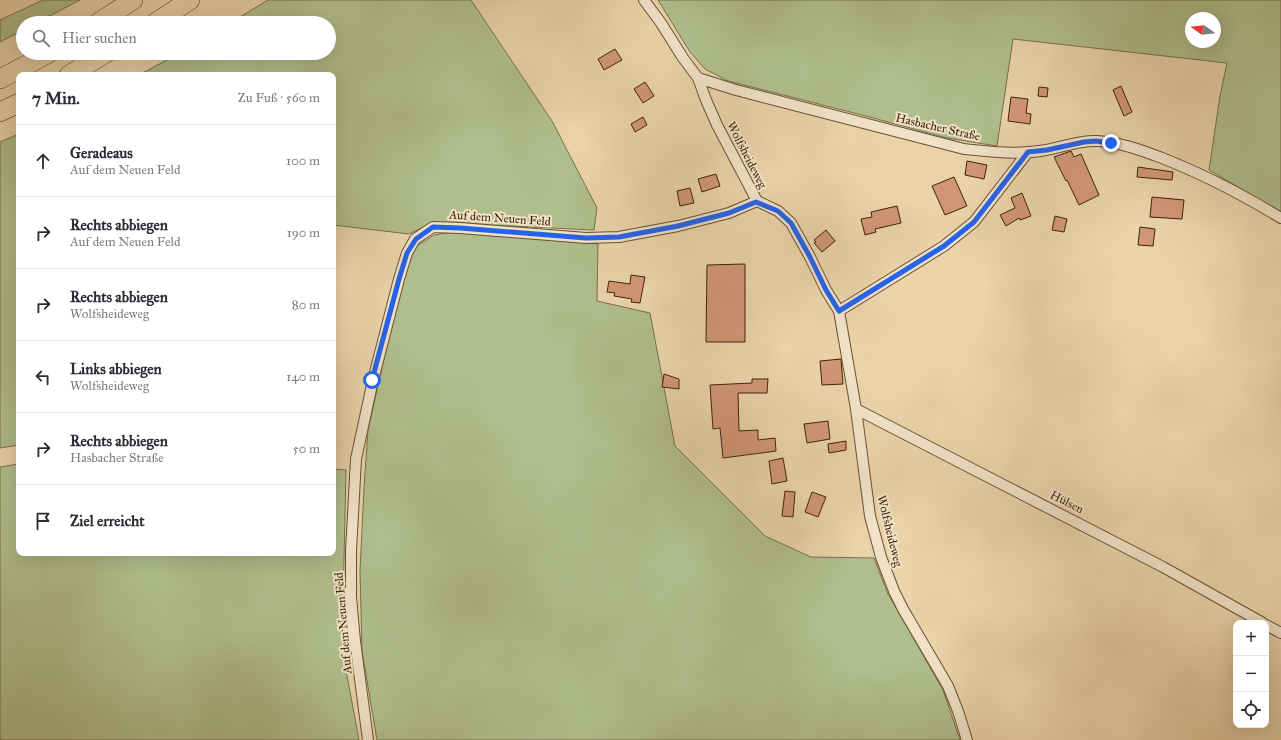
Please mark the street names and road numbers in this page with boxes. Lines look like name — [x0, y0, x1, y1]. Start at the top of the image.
street label: Hasbacher Straße — [894, 110, 982, 144]
street label: Wolfsheideweg — [723, 119, 770, 191]
street label: Auf dem Neuen Feld — [448, 207, 551, 229]
street label: Hülsen — [1048, 488, 1087, 517]
street label: Wolfsheideweg — [873, 494, 906, 569]
street label: Auf dem Neuen Feld — [332, 572, 355, 675]

